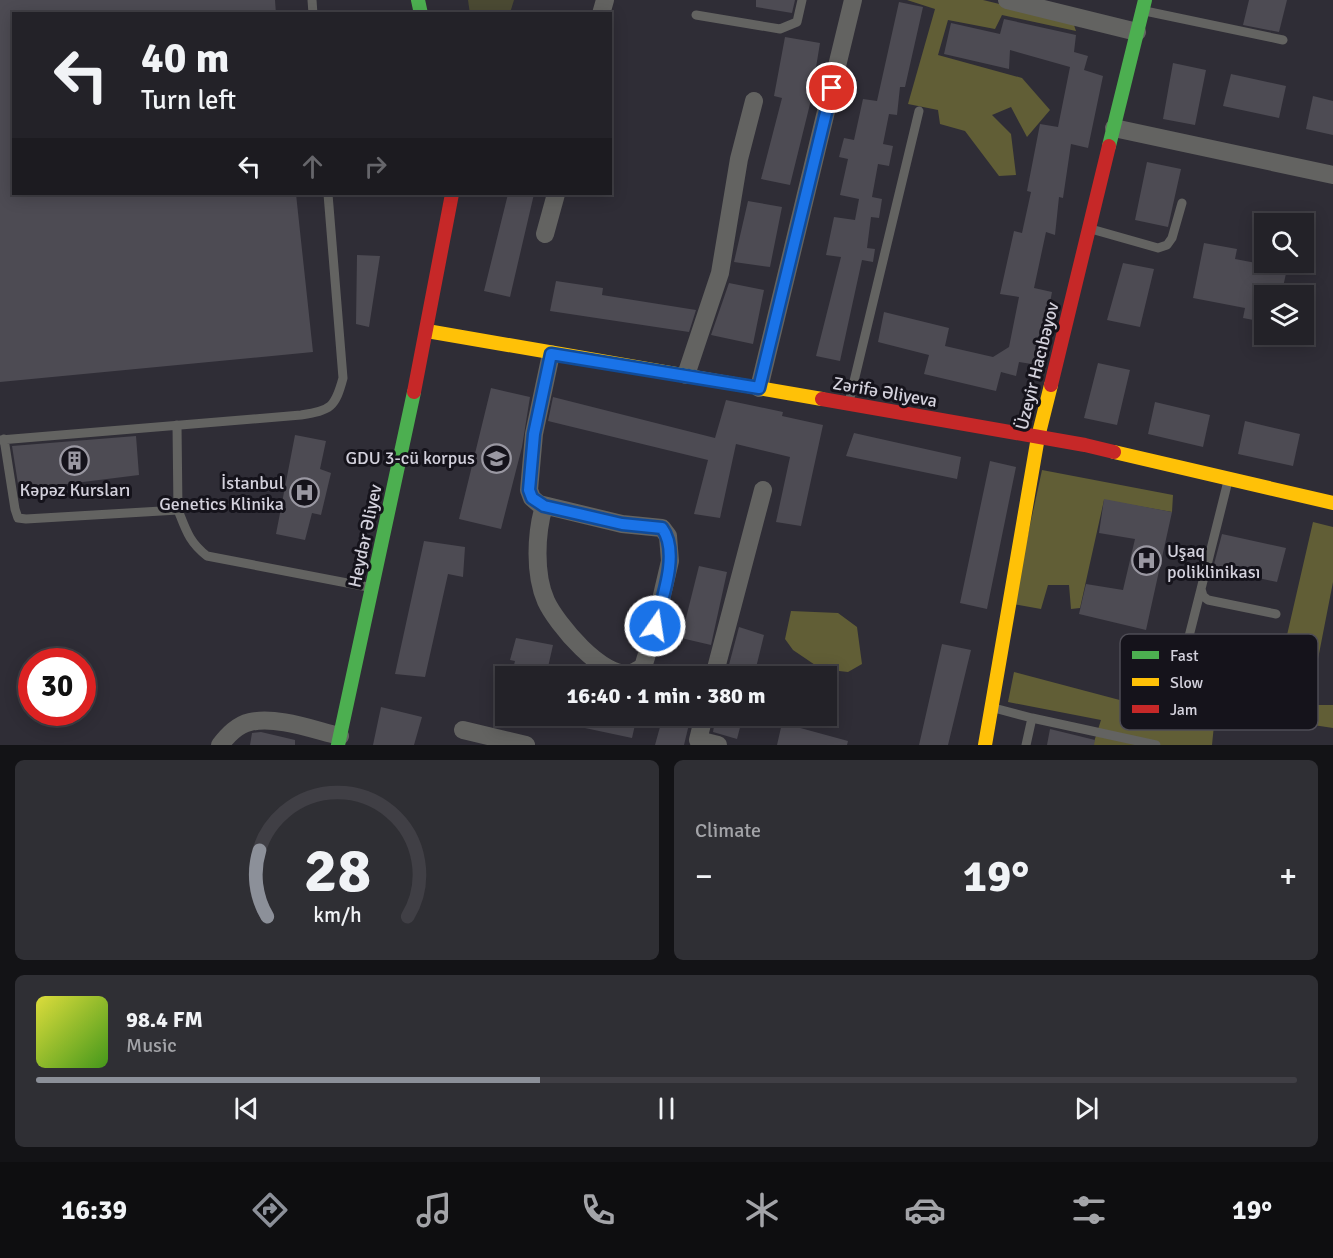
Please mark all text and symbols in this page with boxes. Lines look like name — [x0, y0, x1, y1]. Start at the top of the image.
text: 40 m — [141, 33, 230, 84]
icon: left — [42, 36, 120, 114]
pin — [806, 62, 857, 113]
icon: arrive — [815, 71, 848, 104]
text: Turn left — [141, 84, 236, 117]
icon: left — [233, 150, 266, 183]
icon: ahead — [296, 150, 329, 183]
icon: right — [359, 150, 392, 183]
map controls — [1254, 213, 1314, 345]
button: search — [1254, 213, 1314, 273]
button: layers — [1254, 285, 1314, 345]
street label: Üzeyir Hacıbəyov — [1011, 299, 1064, 432]
street label: Zərifə Əliyeva — [831, 372, 939, 412]
school or university icon: GDU 3-cü korpus — [480, 442, 512, 474]
building icon: Kəpəz Kursları — [59, 445, 91, 477]
place label: GDU 3-cü korpus — [346, 447, 475, 469]
place label: İstanbul Genetics Klinika — [159, 472, 284, 515]
hospital icon: İstanbul Genetics Klinika — [289, 477, 321, 509]
place label: Kəpəz Kursları — [19, 479, 131, 501]
street label: Heydər Əliyev — [343, 482, 387, 590]
place label: Uşaq poliklinikası — [1167, 540, 1260, 583]
hospital icon: Uşaq poliklinikası — [1130, 545, 1162, 577]
position arrow — [623, 594, 687, 658]
legend — [1120, 634, 1318, 730]
text: Fast — [1170, 646, 1199, 666]
speed limit sign: 30 — [18, 648, 96, 726]
text: Slow — [1170, 673, 1204, 693]
text: 16:40 · 1 min · 380 m — [566, 682, 766, 709]
text: Jam — [1170, 700, 1198, 720]
text: Climate — [695, 818, 761, 843]
text: 28 — [303, 832, 371, 909]
text: 19° — [963, 849, 1029, 904]
text: − — [695, 856, 713, 897]
text: + — [1279, 856, 1297, 897]
text: km/h — [313, 902, 361, 928]
text: 98.4 FM — [126, 1006, 203, 1033]
text: Music — [126, 1033, 177, 1058]
icon: previous — [230, 1092, 263, 1125]
icon: pause — [650, 1092, 683, 1125]
icon: next — [1070, 1092, 1103, 1125]
icon: directions — [249, 1189, 291, 1231]
icon: music — [413, 1189, 455, 1231]
icon: phone — [577, 1189, 619, 1231]
icon: climate — [741, 1189, 783, 1231]
icon: car — [904, 1189, 946, 1231]
icon: filters — [1068, 1189, 1110, 1231]
text: 16:39 — [61, 1194, 127, 1227]
text: 19° — [1232, 1194, 1272, 1227]

